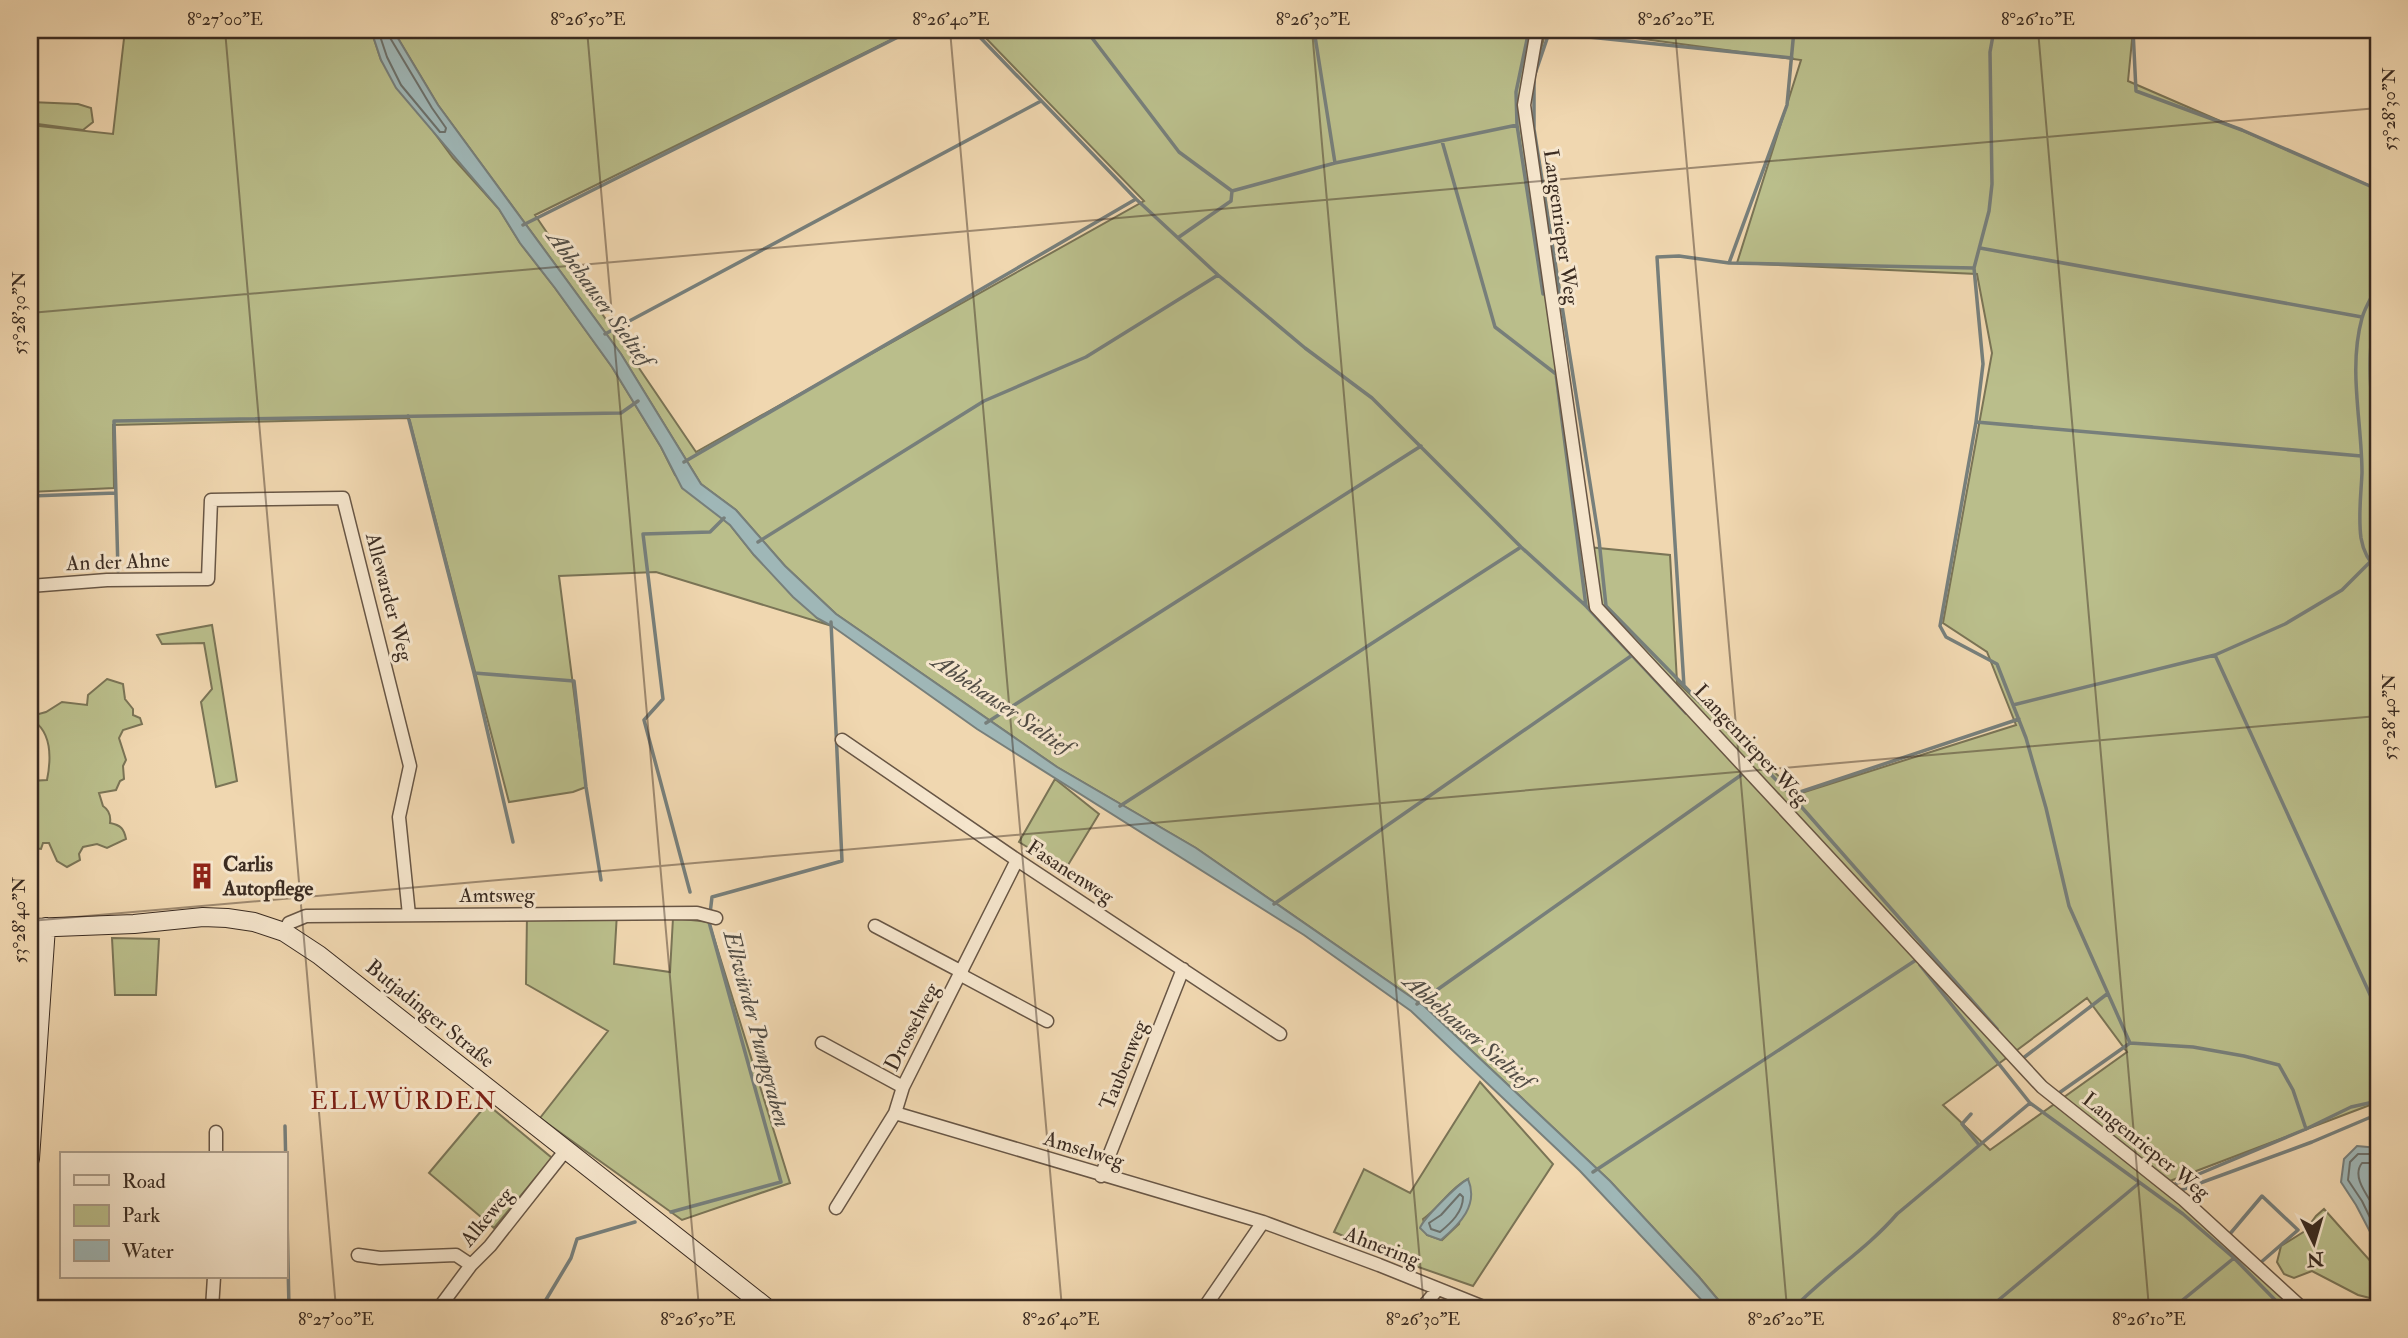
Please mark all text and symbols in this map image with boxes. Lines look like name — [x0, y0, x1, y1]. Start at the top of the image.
text: 8°27'00"E — [187, 8, 263, 31]
text: 8°26'50"E — [550, 8, 626, 31]
text: 8°26'40"E — [912, 8, 990, 31]
text: 8°26'30"E — [1276, 8, 1350, 31]
text: 8°26'20"E — [1638, 8, 1714, 31]
text: 8°26'10"E — [2001, 8, 2075, 31]
text: 53°28'30"N — [2378, 67, 2401, 151]
street label: Langenrieper Weg — [1537, 147, 1585, 307]
water label: Abbehauser Sieltief — [539, 221, 663, 377]
text: 53°28'30"N — [8, 271, 31, 355]
street label: Allewarder Weg — [359, 529, 419, 665]
street label: An der Ahne — [65, 547, 171, 577]
water label: Abbehauser Sieltief — [924, 645, 1082, 764]
text: 53°28'40"N — [2378, 674, 2401, 760]
street label: Langenrieper Weg — [1688, 678, 1815, 812]
street label: Fasanenweg — [1021, 834, 1119, 911]
place label: Carlis Autopflege — [222, 851, 314, 902]
building icon: Carlis Autopflege — [187, 861, 217, 891]
text: 53°28'40"N — [8, 877, 31, 963]
street label: Amtsweg — [458, 882, 535, 909]
water label: Ellwürder Pumpgraben — [716, 926, 797, 1131]
street label: Butjadinger Straße — [360, 954, 500, 1074]
water label: Abbehauser Sieltief — [1395, 965, 1543, 1099]
street label: Drosselweg — [878, 978, 946, 1076]
street label: Taubenweg — [1094, 1016, 1154, 1114]
district label: ELLWÜRDEN — [310, 1086, 498, 1117]
street label: Langenrieper Weg — [2077, 1086, 2216, 1206]
street label: Amselweg — [1040, 1125, 1128, 1175]
legend — [60, 1152, 287, 1278]
text: Road — [122, 1168, 167, 1195]
street label: Alkeweg — [454, 1181, 520, 1253]
text: Park — [122, 1202, 160, 1229]
north arrow — [2278, 1208, 2348, 1278]
street label: Ahnering — [1340, 1220, 1424, 1274]
text: Water — [121, 1238, 174, 1265]
text: N — [2305, 1246, 2326, 1272]
text: 8°27'00"E — [298, 1308, 374, 1331]
text: 8°26'50"E — [660, 1308, 736, 1331]
text: 8°26'40"E — [1022, 1308, 1100, 1331]
text: 8°26'30"E — [1386, 1308, 1460, 1331]
text: 8°26'20"E — [1748, 1308, 1824, 1331]
text: 8°26'10"E — [2112, 1308, 2186, 1331]

